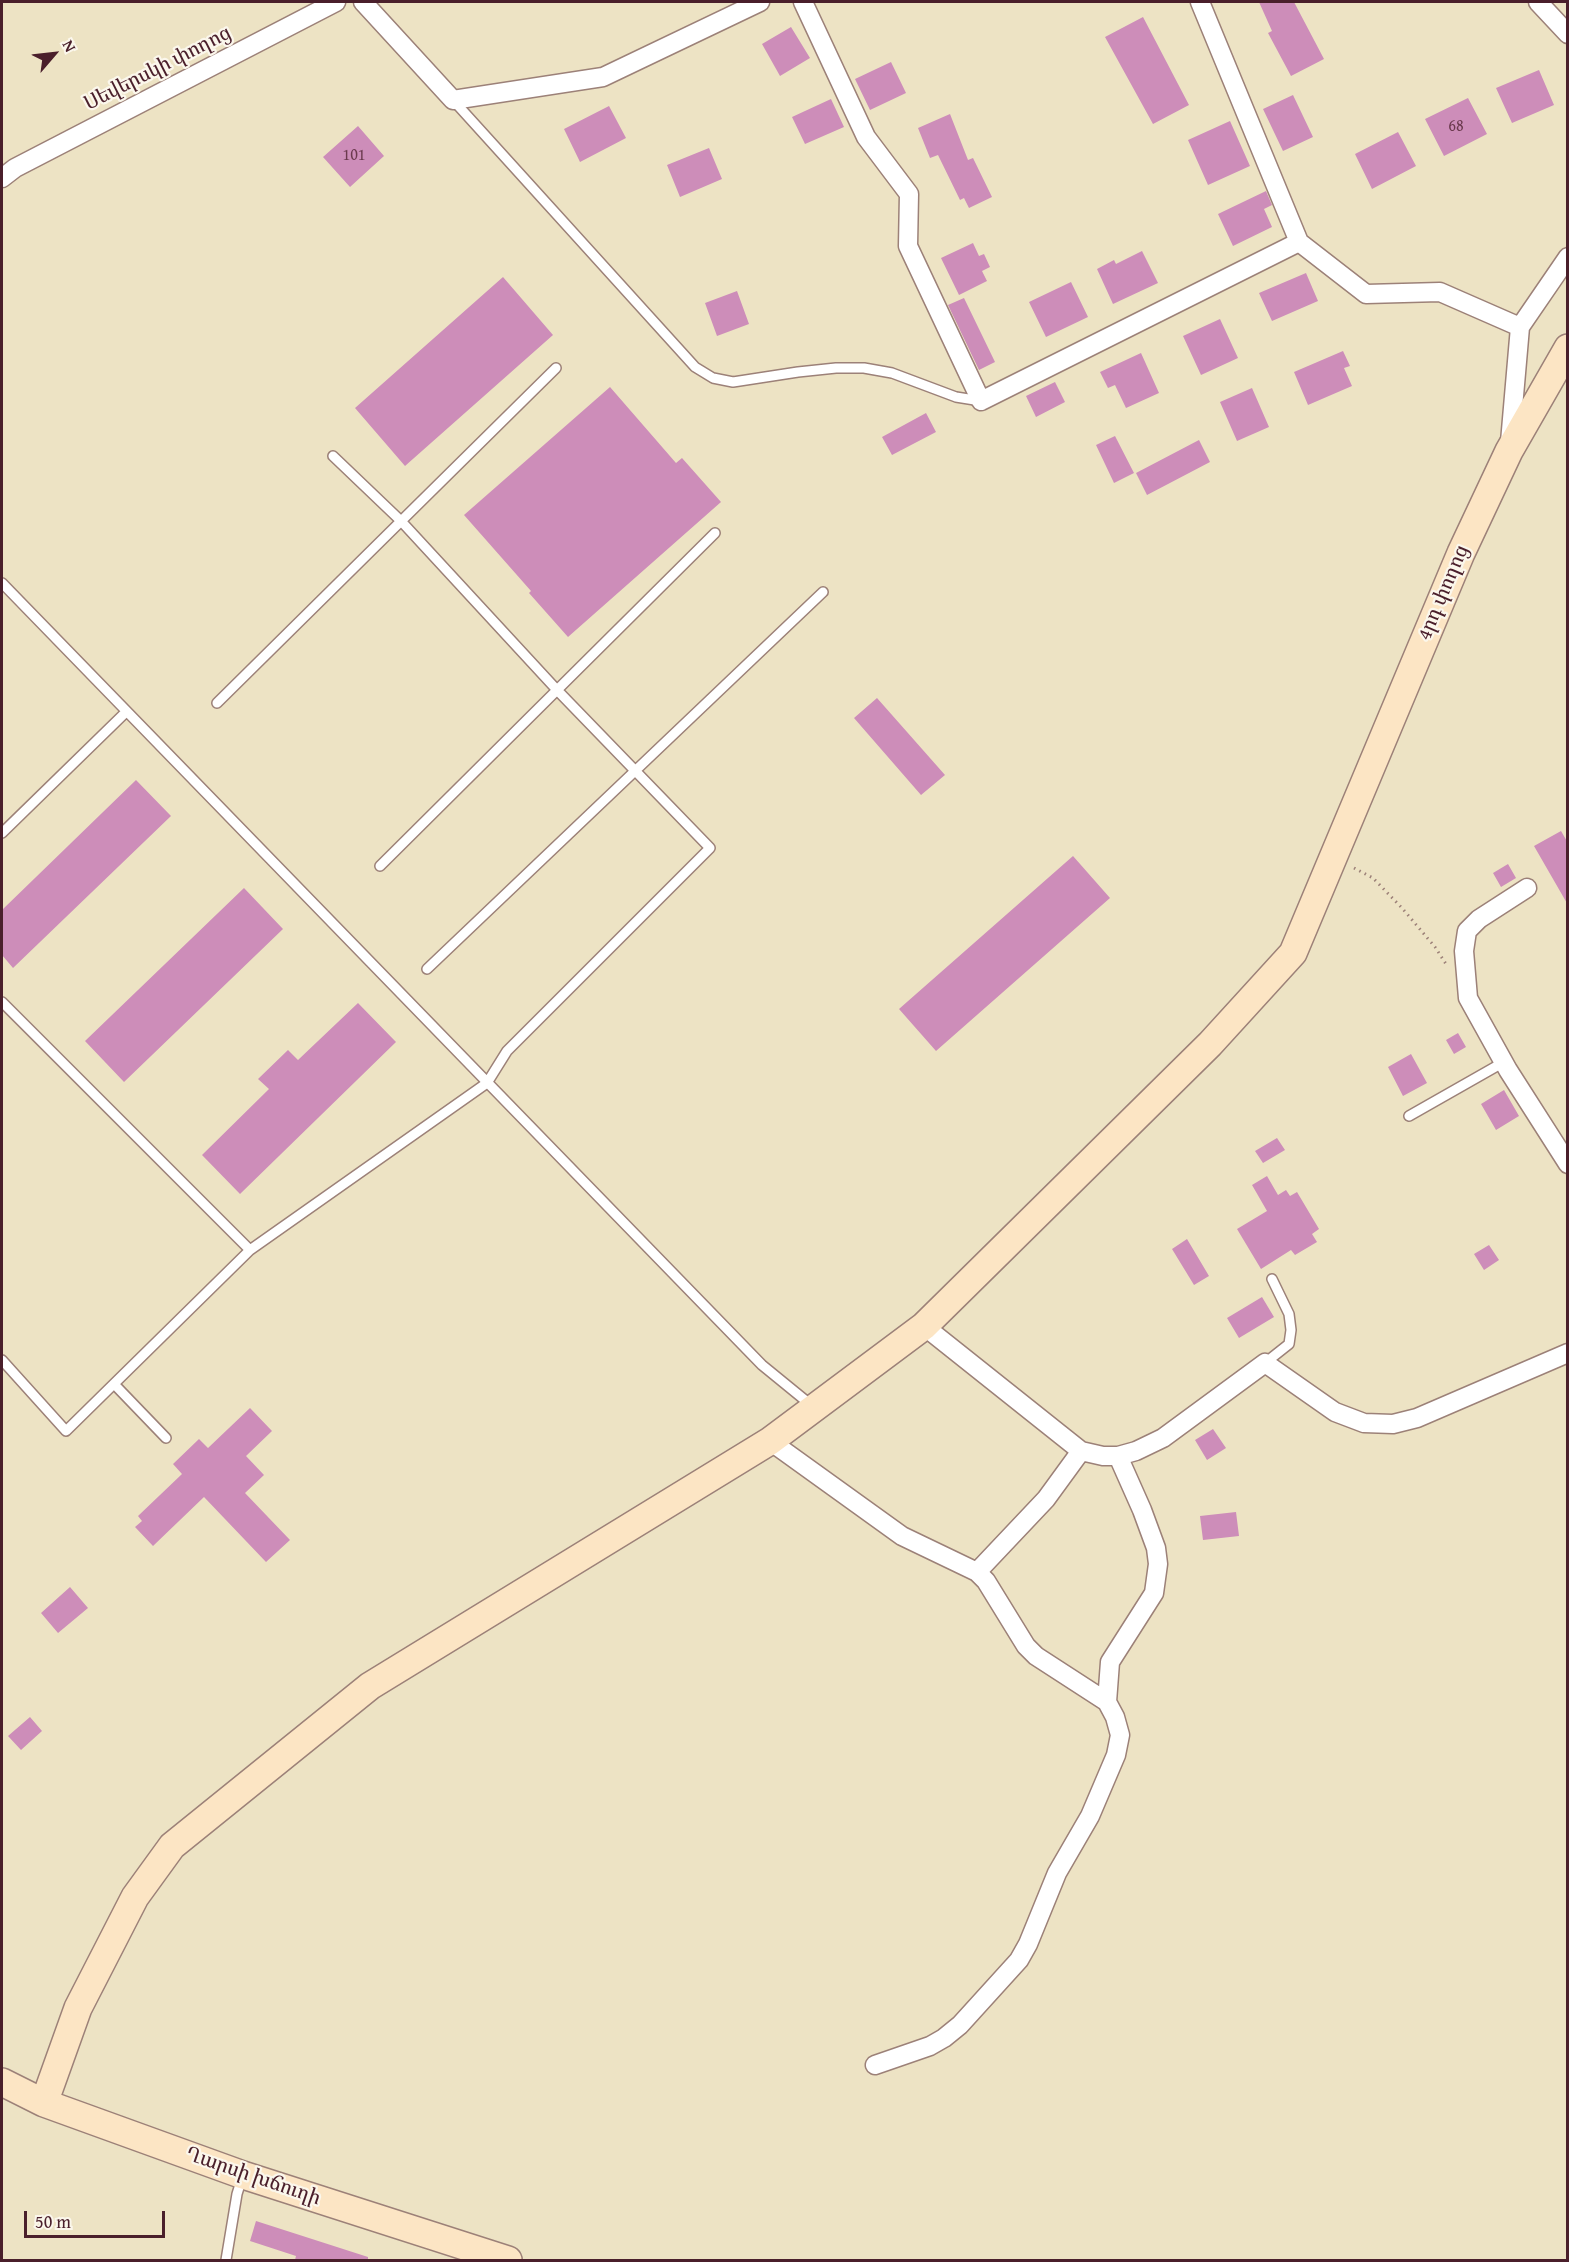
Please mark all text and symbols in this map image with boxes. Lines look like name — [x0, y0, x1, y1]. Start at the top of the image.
street label: Սեվերսկի փողոց — [80, 22, 236, 116]
north arrow — [24, 24, 84, 84]
text: N — [57, 35, 83, 56]
house number: 68 — [1448, 117, 1464, 137]
house number: 101 — [342, 146, 366, 166]
street label: 4րդ փողոց — [1413, 542, 1475, 644]
street label: Ղարսի խճուղի — [183, 2143, 323, 2211]
scale bar — [27, 2199, 168, 2237]
text: 50 m — [35, 2208, 71, 2235]

